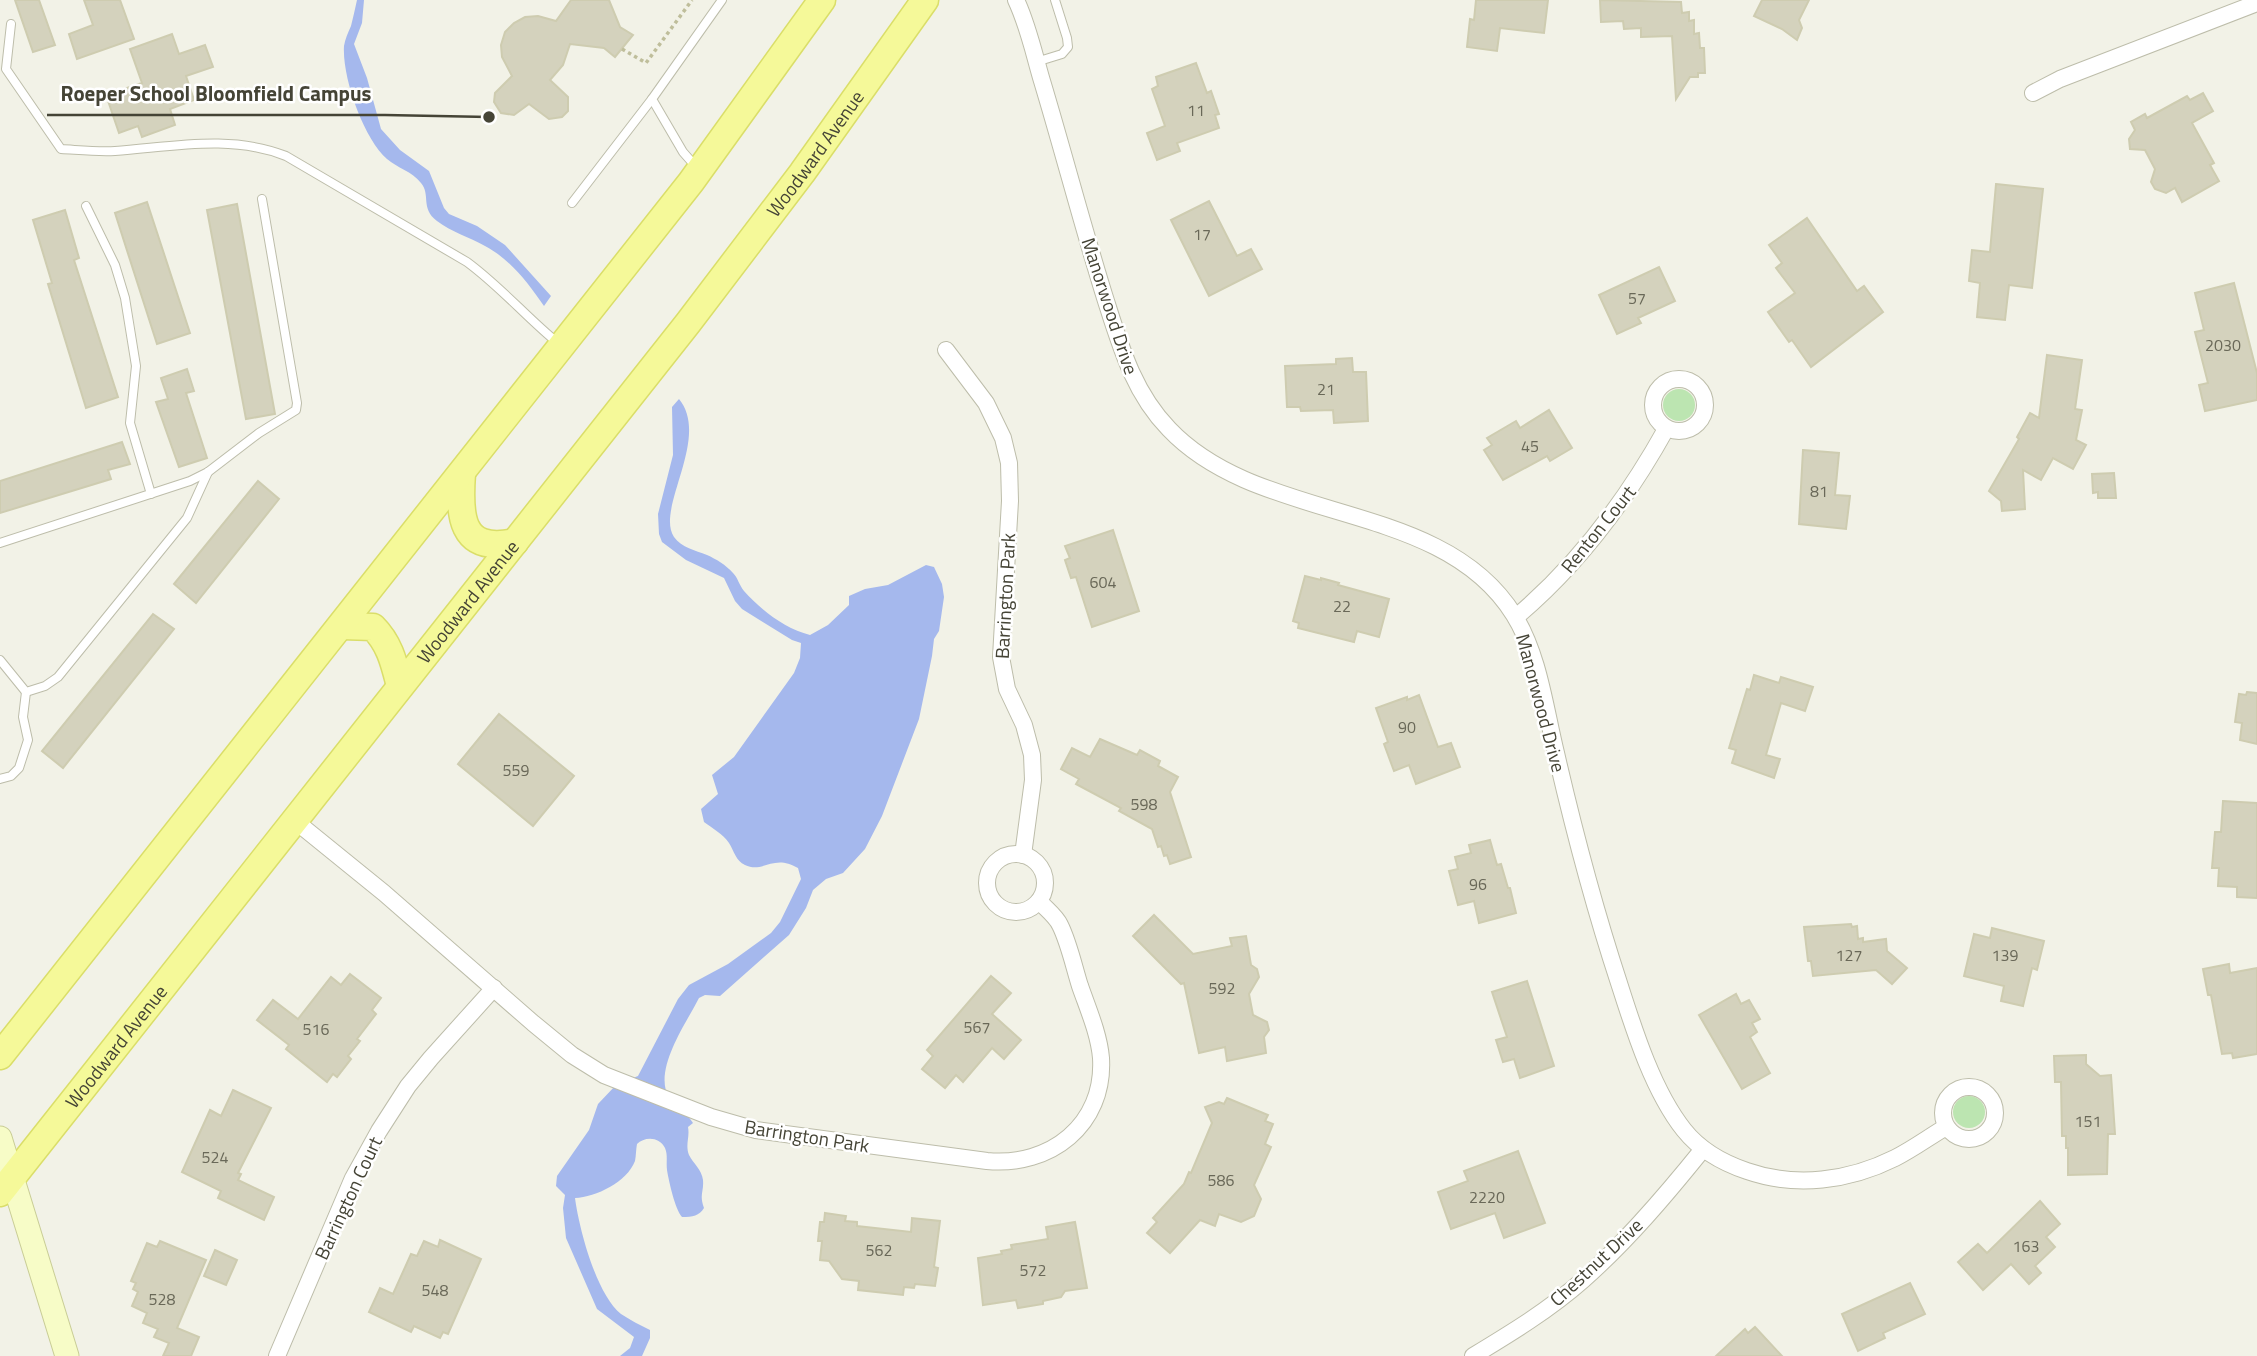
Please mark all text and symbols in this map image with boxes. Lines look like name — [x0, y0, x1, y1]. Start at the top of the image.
callout: Roeper School Bloomfield Campus — [47, 73, 385, 115]
text: Roeper School Bloomfield Campus — [61, 77, 372, 109]
street label: Woodward Avenue — [759, 84, 871, 223]
house number: 11 — [1187, 98, 1205, 122]
house number: 17 — [1193, 222, 1211, 246]
street label: Manorwood Drive — [1075, 234, 1146, 378]
house number: 57 — [1628, 286, 1646, 310]
house number: 2030 — [2205, 333, 2241, 357]
house number: 21 — [1317, 377, 1335, 401]
house number: 45 — [1521, 434, 1539, 458]
street label: Renton Court — [1553, 478, 1642, 579]
house number: 81 — [1810, 479, 1828, 503]
street label: Barrington Park — [987, 532, 1022, 660]
street label: Woodward Avenue — [409, 533, 525, 669]
house number: 604 — [1090, 570, 1116, 594]
house number: 22 — [1333, 594, 1351, 618]
street label: Manorwood Drive — [1509, 630, 1574, 775]
house number: 90 — [1398, 715, 1416, 739]
house number: 559 — [503, 758, 529, 782]
house number: 598 — [1131, 792, 1157, 816]
house number: 96 — [1469, 872, 1487, 896]
house number: 127 — [1836, 943, 1862, 967]
house number: 139 — [1992, 943, 2018, 967]
house number: 592 — [1209, 976, 1235, 1000]
street label: Woodward Avenue — [58, 978, 174, 1114]
house number: 567 — [964, 1015, 990, 1039]
house number: 516 — [303, 1017, 329, 1041]
house number: 151 — [2075, 1109, 2101, 1133]
street label: Barrington Park — [743, 1111, 872, 1160]
street label: Barrington Court — [306, 1131, 389, 1264]
house number: 524 — [202, 1145, 228, 1169]
house number: 586 — [1208, 1168, 1234, 1192]
house number: 2220 — [1469, 1185, 1505, 1209]
street label: Chestnut Drive — [1542, 1211, 1649, 1313]
house number: 163 — [2013, 1234, 2039, 1258]
house number: 562 — [866, 1238, 892, 1262]
house number: 572 — [1020, 1258, 1046, 1282]
house number: 548 — [422, 1278, 448, 1302]
house number: 528 — [149, 1287, 175, 1311]

